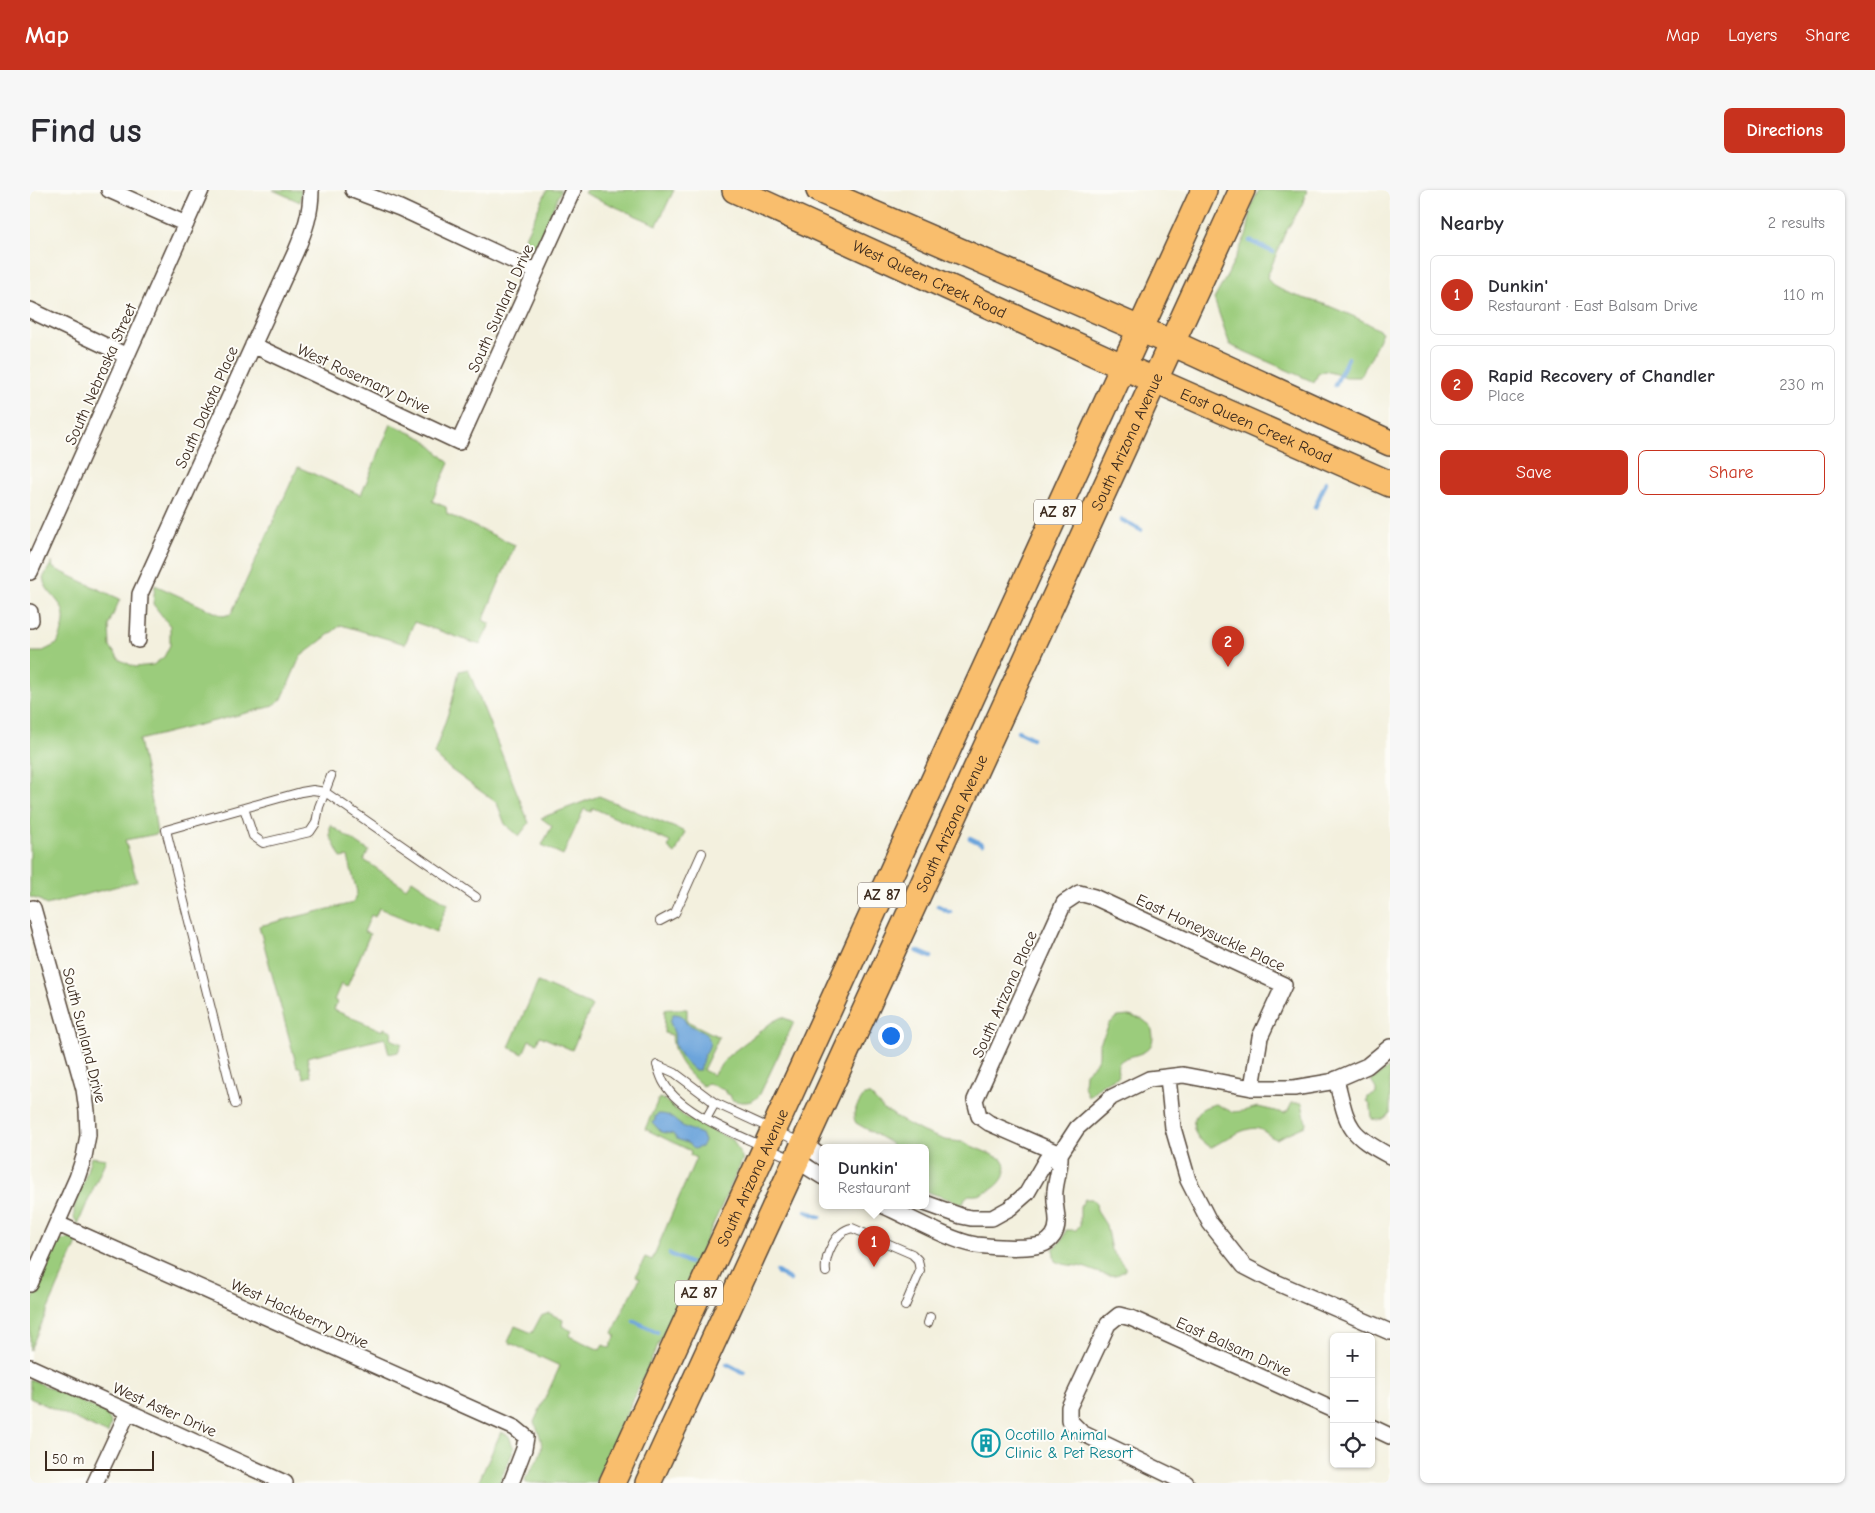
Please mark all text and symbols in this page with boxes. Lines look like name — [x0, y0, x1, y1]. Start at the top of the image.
text: Map — [25, 21, 69, 49]
text: Map — [1666, 25, 1700, 46]
text: Layers — [1728, 25, 1777, 46]
text: Share — [1805, 25, 1850, 46]
button: Directions — [1724, 108, 1845, 153]
text: Find us — [30, 110, 142, 151]
text: Nearby — [1440, 211, 1504, 235]
text: 2 results — [1768, 214, 1825, 232]
street label: West Queen Creek Road — [850, 237, 1009, 322]
street label: South Sunland Drive — [464, 241, 537, 375]
text: Dunkin' — [1488, 275, 1548, 297]
text: 1 — [1454, 286, 1460, 304]
text: 110 m — [1783, 286, 1824, 304]
text: Restaurant · East Balsam Drive — [1488, 297, 1698, 315]
street label: South Nebraska Street — [62, 300, 140, 448]
street label: West Rosemary Drive — [294, 340, 433, 418]
street label: South Dakota Place — [172, 343, 242, 471]
text: Rapid Recovery of Chandler — [1488, 365, 1715, 387]
street label: South Arizona Avenue — [1088, 370, 1167, 514]
text: 2 — [1453, 376, 1461, 394]
text: 230 m — [1779, 376, 1824, 394]
street label: East Queen Creek Road — [1177, 385, 1335, 467]
text: Place — [1488, 387, 1524, 405]
button: Save — [1440, 450, 1628, 495]
button: Share — [1638, 450, 1825, 495]
road number: AZ 87 — [1034, 500, 1082, 524]
pin: 2 — [1212, 626, 1244, 667]
street label: South Arizona Avenue — [913, 752, 991, 895]
road number: AZ 87 — [858, 882, 906, 908]
street label: East Honeysuckle Place — [1133, 890, 1288, 975]
street label: South Arizona Place — [969, 928, 1041, 1061]
street label: South Sunland Drive — [59, 966, 110, 1105]
your location — [878, 1023, 904, 1049]
street label: South Arizona Avenue — [713, 1106, 792, 1250]
popup — [819, 1144, 929, 1209]
text: Dunkin' — [838, 1157, 898, 1179]
text: Restaurant — [838, 1179, 910, 1197]
pin: 1 — [858, 1226, 890, 1267]
street label: West Hackberry Drive — [228, 1275, 371, 1352]
road number: AZ 87 — [675, 1280, 723, 1306]
street label: East Balsam Drive — [1173, 1313, 1294, 1380]
map controls — [1330, 1333, 1375, 1468]
button: + — [1330, 1333, 1375, 1378]
button: − — [1330, 1378, 1375, 1423]
street label: West Aster Drive — [110, 1379, 219, 1441]
button: locate — [1330, 1423, 1375, 1468]
place label: Ocotillo Animal Clinic & Pet Resort — [1005, 1426, 1133, 1462]
building icon: Ocotillo Animal Clinic & Pet Resort — [971, 1428, 1001, 1458]
scale bar — [45, 1448, 154, 1471]
text: 50 m — [52, 1451, 84, 1468]

